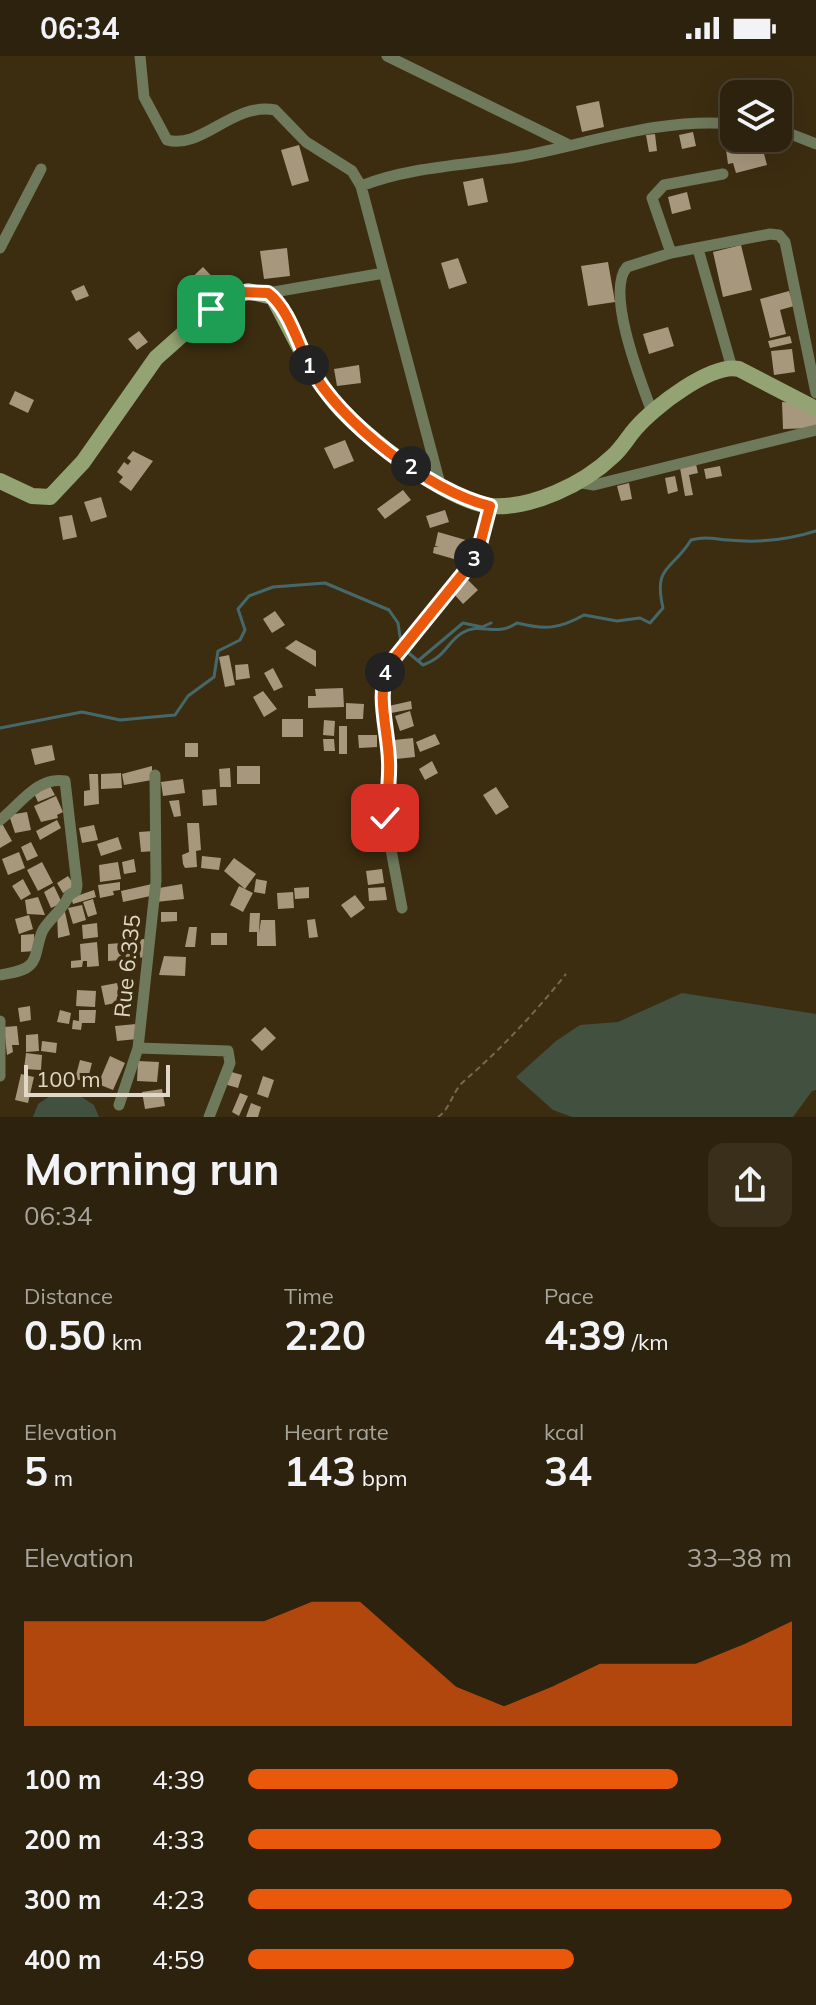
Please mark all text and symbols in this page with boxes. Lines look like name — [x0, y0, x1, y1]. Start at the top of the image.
text: 06:34 — [40, 9, 119, 47]
map controls — [720, 80, 792, 152]
button: layers — [720, 80, 792, 152]
pin — [177, 275, 245, 343]
icon: arrive — [189, 287, 233, 331]
pin: 1 — [289, 345, 329, 385]
text: 1 — [302, 351, 316, 379]
pin: 2 — [391, 446, 431, 486]
text: 2 — [404, 452, 418, 480]
pin: 3 — [454, 538, 494, 578]
text: 3 — [467, 544, 481, 572]
pin: 4 — [365, 652, 405, 692]
text: 4 — [378, 658, 392, 686]
pin — [351, 784, 419, 852]
icon: check — [363, 796, 407, 840]
street label: Rue 6.335 — [108, 913, 146, 1019]
scale bar — [24, 1061, 170, 1097]
text: 100 m — [36, 1065, 101, 1093]
text: Morning run — [24, 1141, 280, 1196]
button: share — [708, 1143, 792, 1227]
text: 06:34 — [24, 1199, 92, 1232]
text: Distance — [24, 1282, 113, 1310]
text: Time — [284, 1282, 334, 1310]
text: Pace — [544, 1282, 594, 1310]
text: 0.50 — [24, 1310, 106, 1360]
text: 2:20 — [284, 1310, 366, 1360]
text: 4:39 — [544, 1310, 626, 1360]
text: km — [106, 1328, 142, 1356]
text: /km — [626, 1328, 669, 1356]
text: Elevation — [24, 1418, 117, 1446]
text: Heart rate — [284, 1418, 389, 1446]
text: kcal — [544, 1418, 584, 1446]
text: 5 — [24, 1446, 48, 1496]
text: 143 — [284, 1446, 356, 1496]
text: 34 — [544, 1446, 592, 1496]
text: m — [48, 1464, 73, 1492]
text: bpm — [356, 1464, 407, 1492]
text: Elevation — [24, 1541, 134, 1574]
text: 33–38 m — [687, 1541, 792, 1574]
text: 100 m — [24, 1763, 101, 1796]
text: 4:39 — [152, 1763, 205, 1796]
text: 200 m — [24, 1823, 101, 1856]
text: 4:33 — [152, 1823, 205, 1856]
text: 300 m — [24, 1883, 101, 1916]
text: 4:23 — [152, 1883, 205, 1916]
text: 400 m — [24, 1943, 101, 1976]
text: 4:59 — [152, 1943, 205, 1976]

